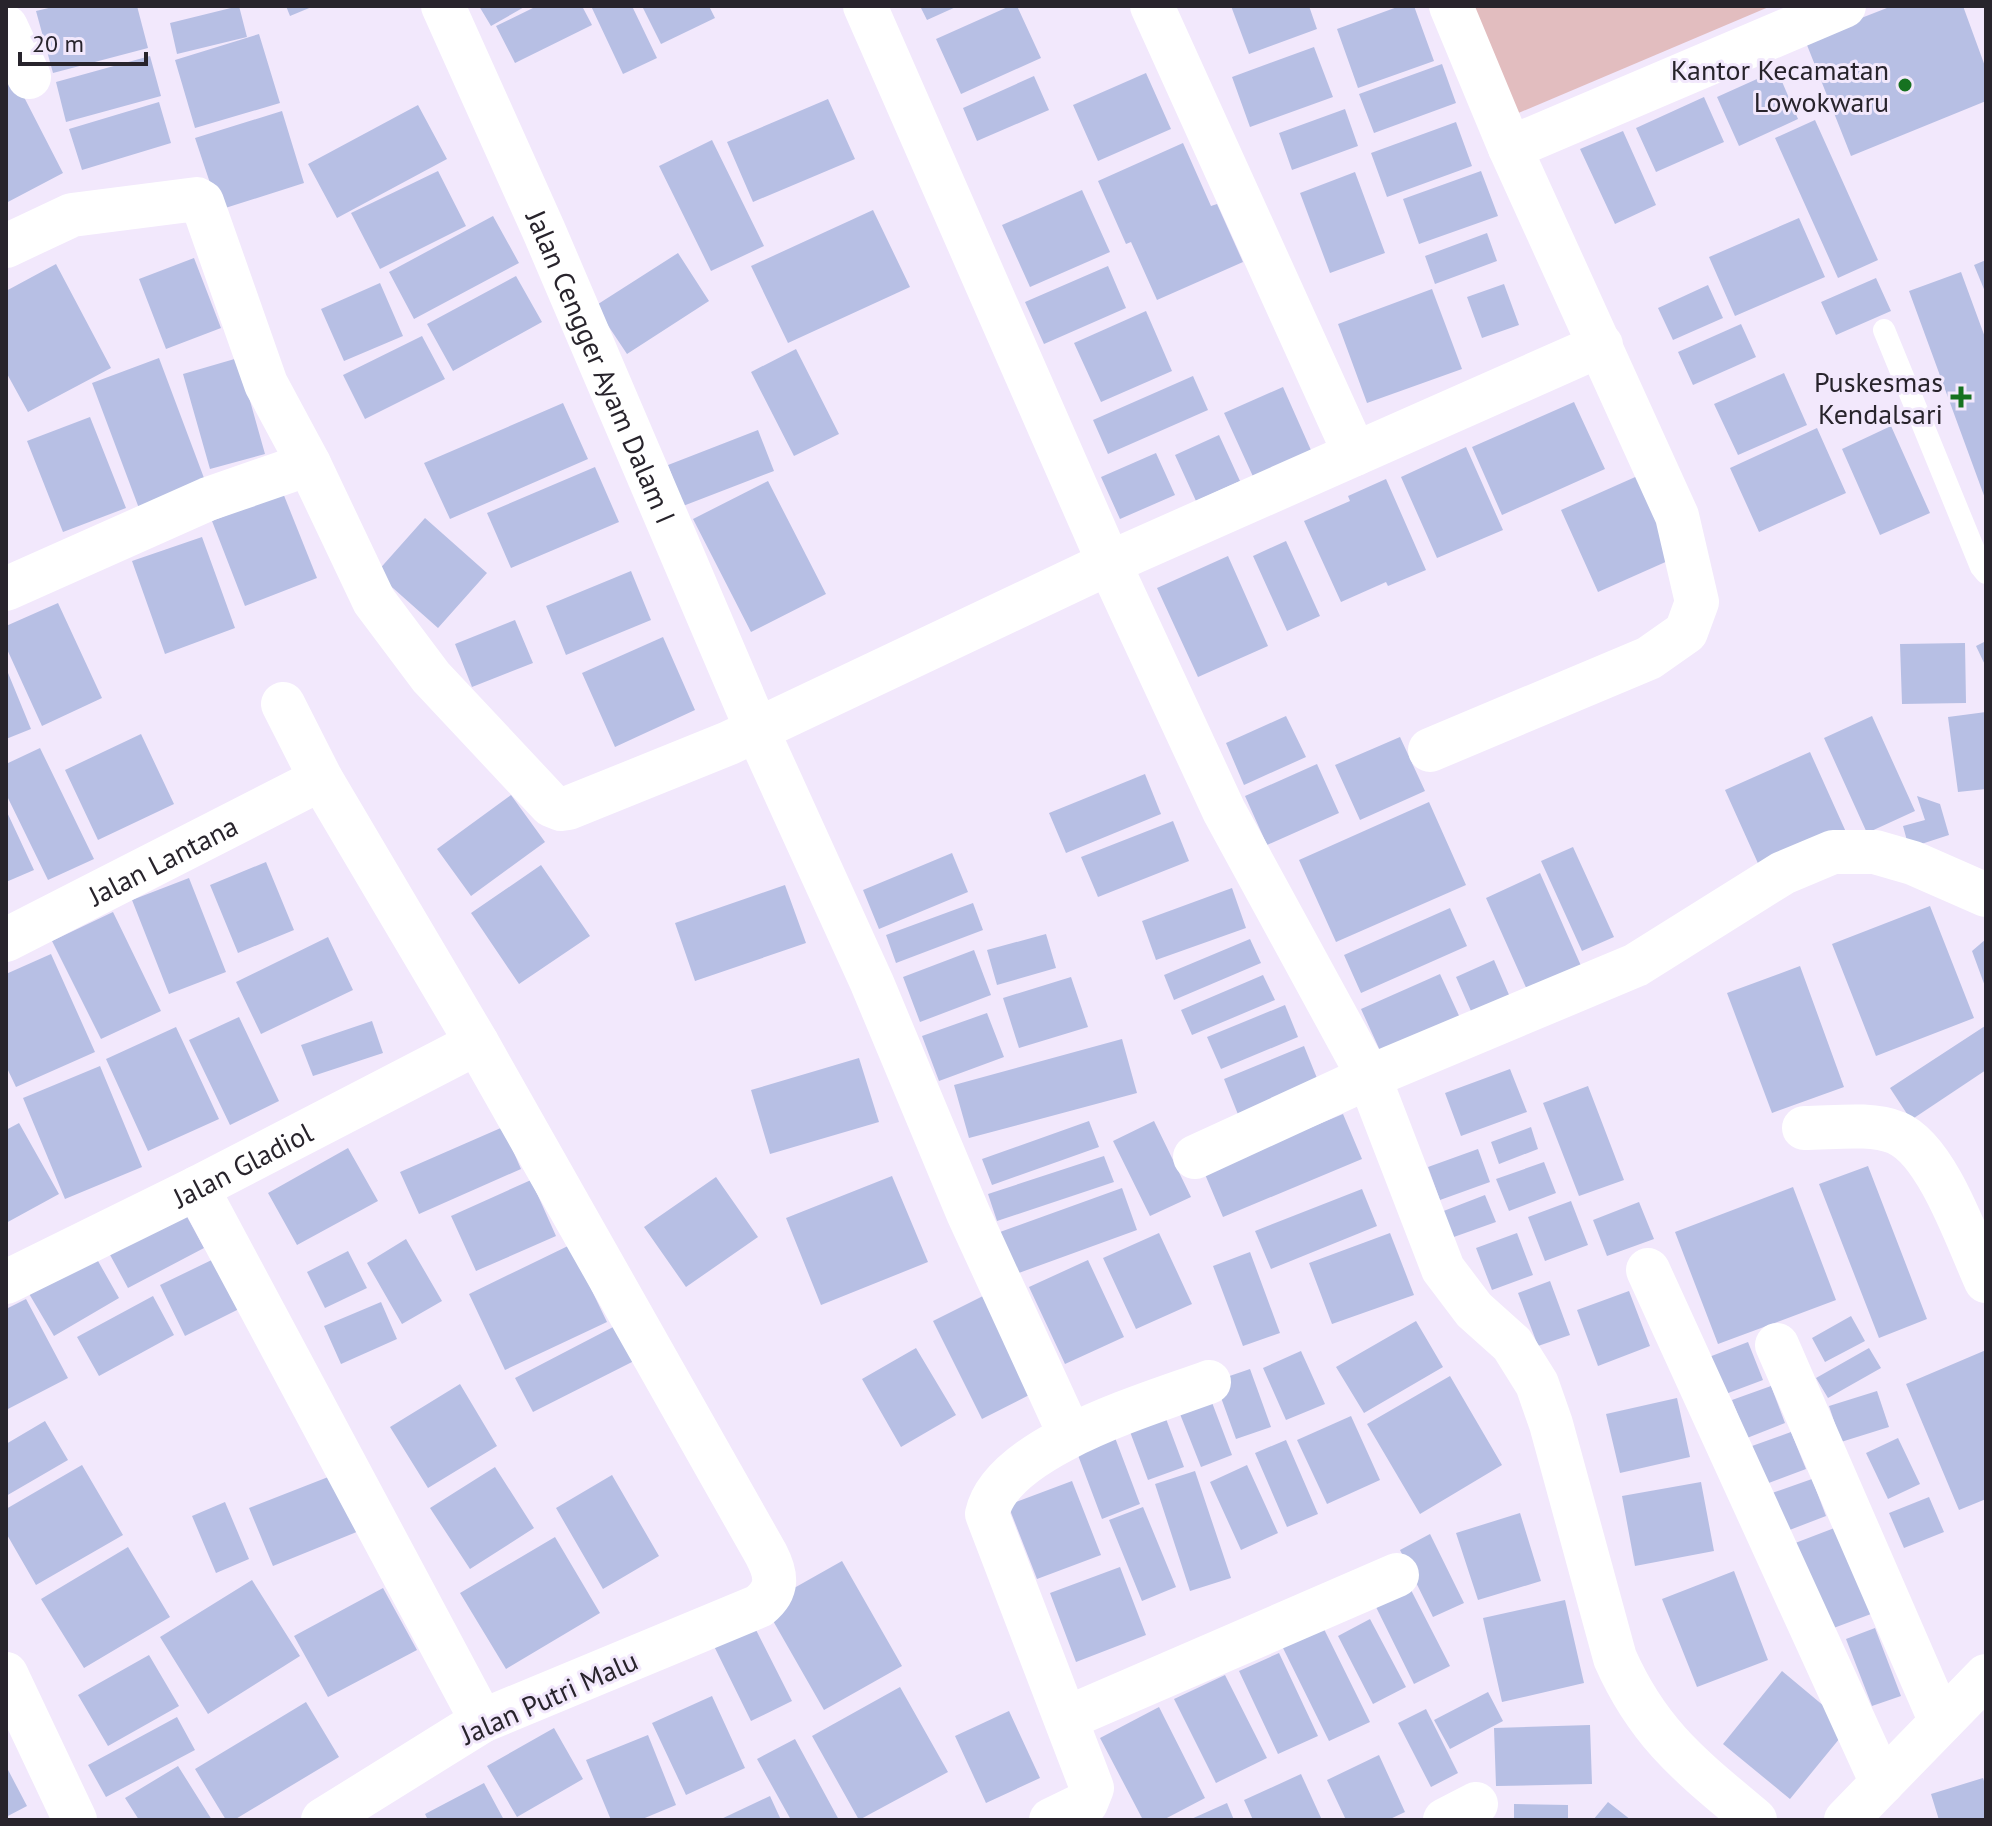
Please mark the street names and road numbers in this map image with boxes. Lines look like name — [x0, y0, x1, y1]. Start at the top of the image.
street label: Jalan Cengger Ayam Dalam I — [518, 203, 685, 529]
street label: Jalan Lantana — [81, 806, 244, 914]
street label: Jalan Gladiol — [166, 1113, 318, 1216]
street label: Jalan Putri Malu — [454, 1641, 643, 1753]

